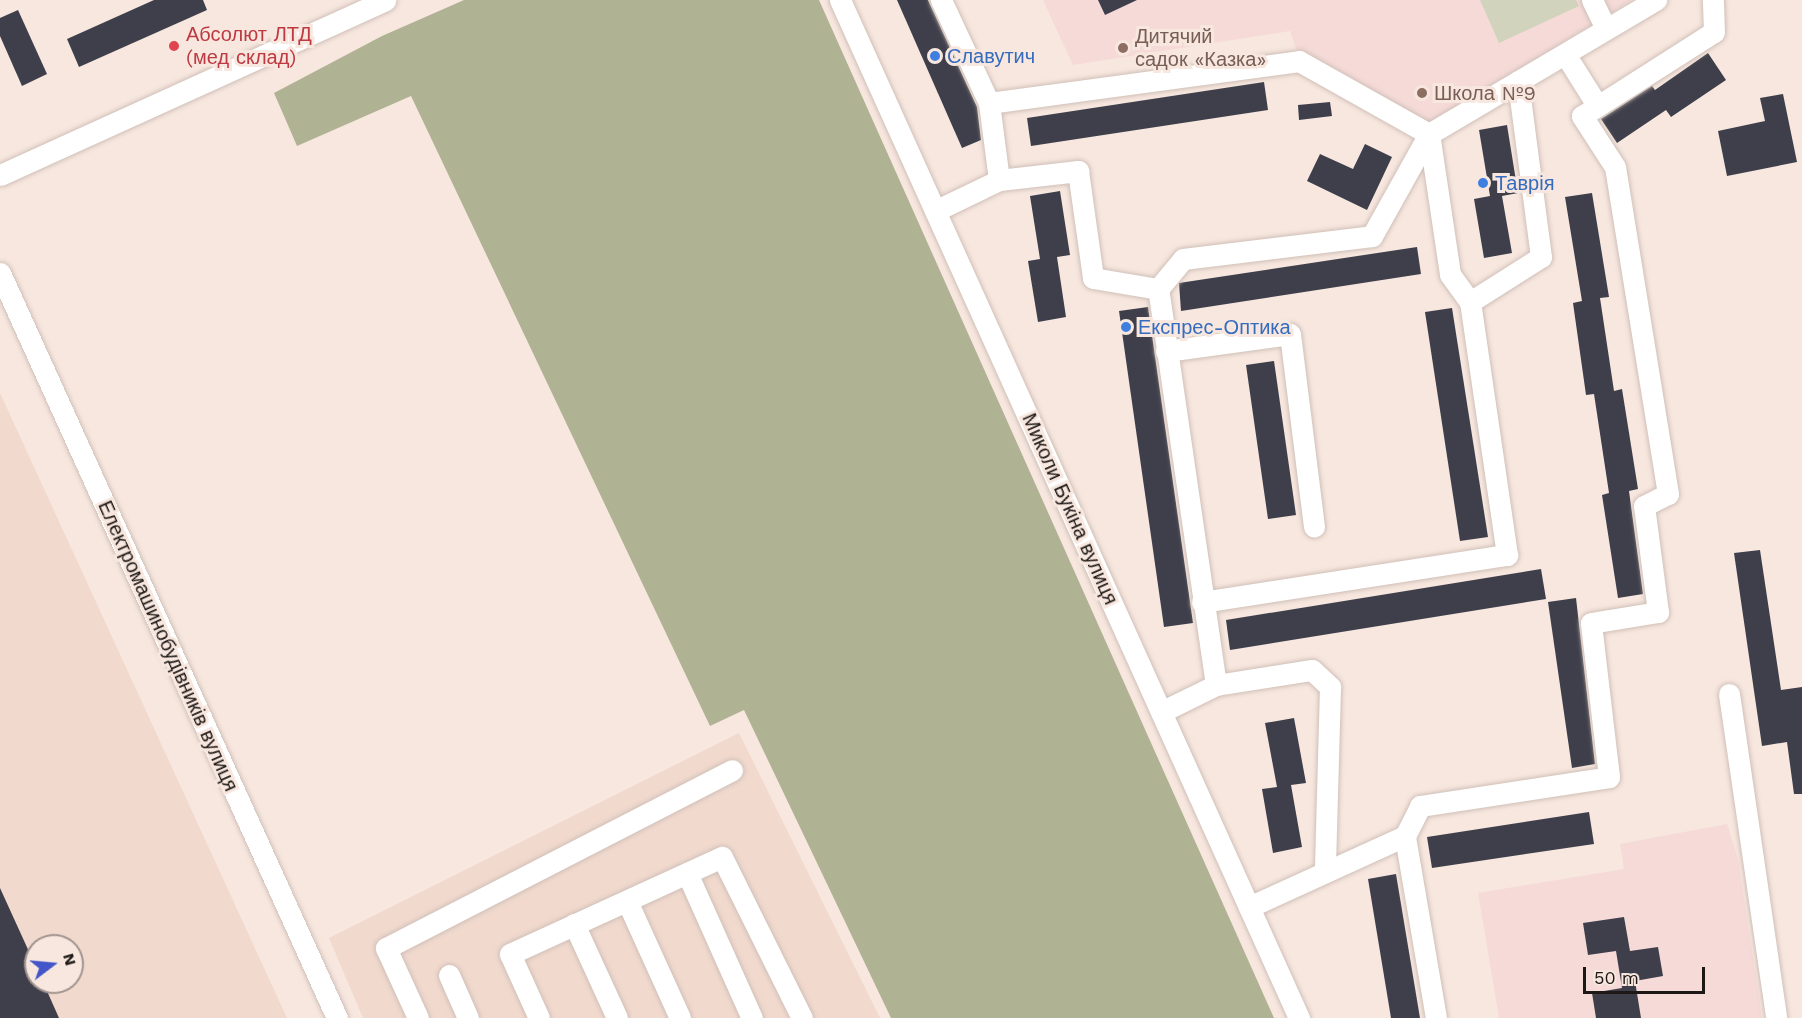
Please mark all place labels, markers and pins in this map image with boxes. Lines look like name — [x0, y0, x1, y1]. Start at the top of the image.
place label: Абсолют ЛТД (мед склад) — [186, 22, 312, 69]
place label: Дитячий садок «Казка» — [1135, 24, 1266, 71]
marker: Абсолют ЛТД (мед склад) — [167, 39, 181, 53]
marker: Дитячий садок «Казка» — [1116, 41, 1130, 55]
place label: Славутич — [947, 44, 1035, 68]
marker: Славутич — [928, 49, 942, 63]
place label: Школа №9 — [1434, 81, 1536, 105]
marker: Школа №9 — [1415, 86, 1429, 100]
place label: Таврія — [1495, 171, 1554, 195]
marker: Таврія — [1476, 176, 1490, 190]
place label: Експрес-Оптика — [1138, 315, 1291, 339]
marker: Експрес-Оптика — [1119, 320, 1133, 334]

